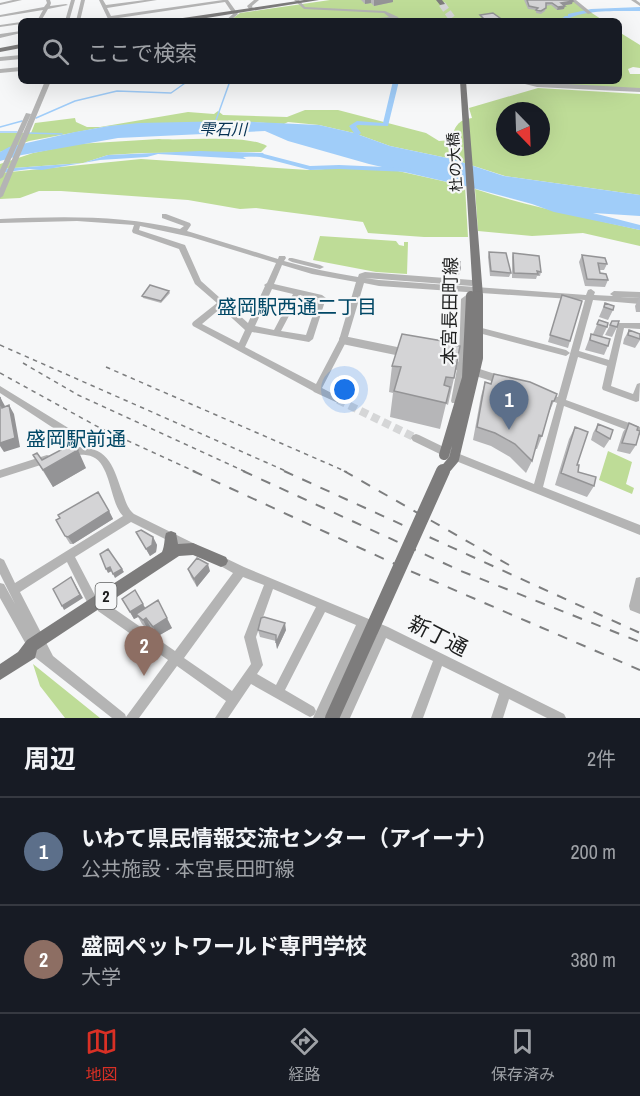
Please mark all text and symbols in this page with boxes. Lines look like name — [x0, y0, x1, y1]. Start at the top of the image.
search box — [18, 18, 622, 84]
icon: search — [39, 35, 72, 68]
text: ここで検索 — [87, 38, 197, 68]
north arrow — [496, 102, 550, 156]
water label: 雫石川 — [199, 118, 249, 140]
street label: 杜の大橋 — [442, 131, 467, 193]
street label: 本宮長田町線 — [436, 257, 463, 365]
district label: 盛岡駅西通二丁目 — [217, 293, 377, 320]
your location — [330, 375, 359, 404]
pin: 1 — [490, 380, 528, 430]
district label: 盛岡駅前通 — [26, 425, 126, 452]
road number: 2 — [96, 583, 116, 609]
street label: 新丁通 — [404, 608, 473, 663]
pin: 2 — [124, 626, 164, 676]
text: 周辺 — [24, 741, 76, 776]
text: 2件 — [587, 745, 616, 772]
text: いわて県民情報交流センター（アイーナ） — [81, 823, 498, 853]
text: 1 — [39, 838, 48, 865]
text: 200 m — [570, 838, 616, 865]
text: 公共施設 · 本宮長田町線 — [81, 855, 295, 882]
text: 盛岡ペットワールド専門学校 — [81, 931, 367, 961]
text: 2 — [39, 946, 48, 973]
text: 380 m — [570, 946, 616, 973]
text: 大学 — [81, 963, 121, 990]
tab: 地図 — [85, 1025, 118, 1085]
tab: 経路 — [288, 1025, 321, 1085]
tab: 保存済み — [491, 1025, 555, 1085]

